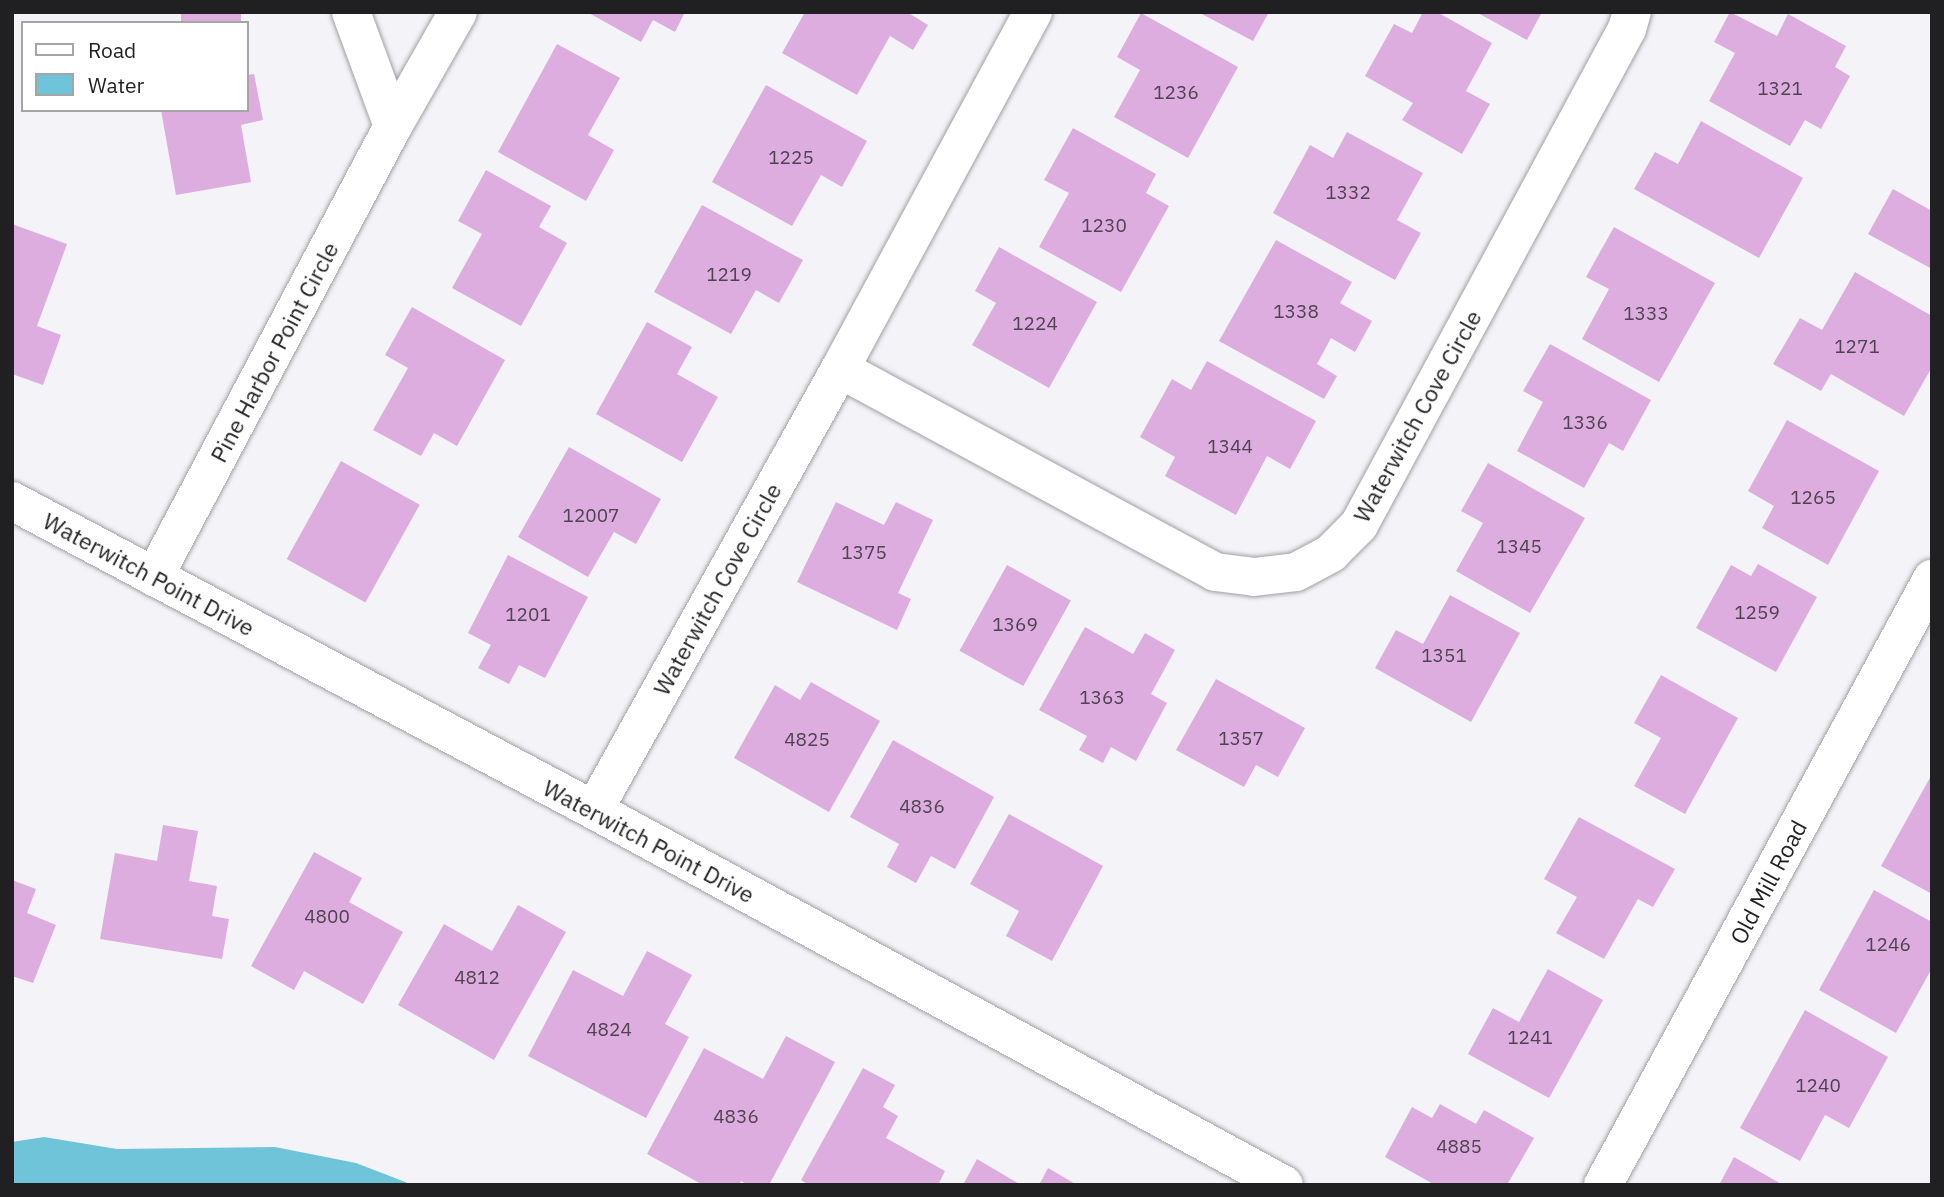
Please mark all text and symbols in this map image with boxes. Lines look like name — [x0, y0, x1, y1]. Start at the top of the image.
legend — [21, 21, 248, 112]
text: Road — [88, 36, 136, 64]
text: Water — [88, 71, 144, 99]
house number: 1321 — [1757, 78, 1803, 100]
house number: 1236 — [1153, 82, 1199, 104]
house number: 1225 — [768, 147, 814, 169]
house number: 1332 — [1325, 182, 1371, 204]
house number: 1230 — [1081, 215, 1127, 237]
street label: Pine Harbor Point Circle — [204, 237, 344, 467]
house number: 1219 — [706, 264, 752, 286]
house number: 1338 — [1273, 301, 1319, 323]
house number: 1333 — [1623, 303, 1669, 325]
street label: Waterwitch Cove Circle — [1347, 305, 1487, 527]
house number: 1224 — [1012, 313, 1058, 335]
house number: 1271 — [1834, 336, 1880, 358]
house number: 1336 — [1562, 412, 1608, 434]
house number: 1344 — [1207, 436, 1253, 458]
street label: Waterwitch Cove Circle — [647, 478, 787, 700]
house number: 1265 — [1790, 487, 1836, 509]
house number: 12007 — [563, 505, 619, 527]
street label: Waterwitch Point Drive — [39, 507, 259, 641]
house number: 1345 — [1496, 536, 1542, 558]
house number: 1375 — [841, 542, 887, 564]
house number: 1259 — [1734, 602, 1780, 624]
house number: 1201 — [505, 604, 551, 626]
house number: 1369 — [992, 614, 1038, 636]
house number: 1351 — [1421, 645, 1467, 667]
house number: 1363 — [1079, 687, 1125, 709]
house number: 1357 — [1218, 728, 1264, 750]
house number: 4825 — [784, 729, 830, 751]
street label: Waterwitch Point Drive — [539, 774, 759, 908]
house number: 4836 — [899, 796, 945, 818]
street label: Old Mill Road — [1724, 815, 1812, 949]
house number: 4800 — [304, 906, 350, 928]
house number: 1246 — [1865, 934, 1911, 956]
house number: 4812 — [454, 967, 500, 989]
house number: 4824 — [586, 1019, 632, 1041]
house number: 1241 — [1507, 1027, 1553, 1049]
house number: 1240 — [1795, 1075, 1841, 1097]
house number: 4836 — [713, 1106, 759, 1128]
house number: 4885 — [1436, 1136, 1482, 1158]

